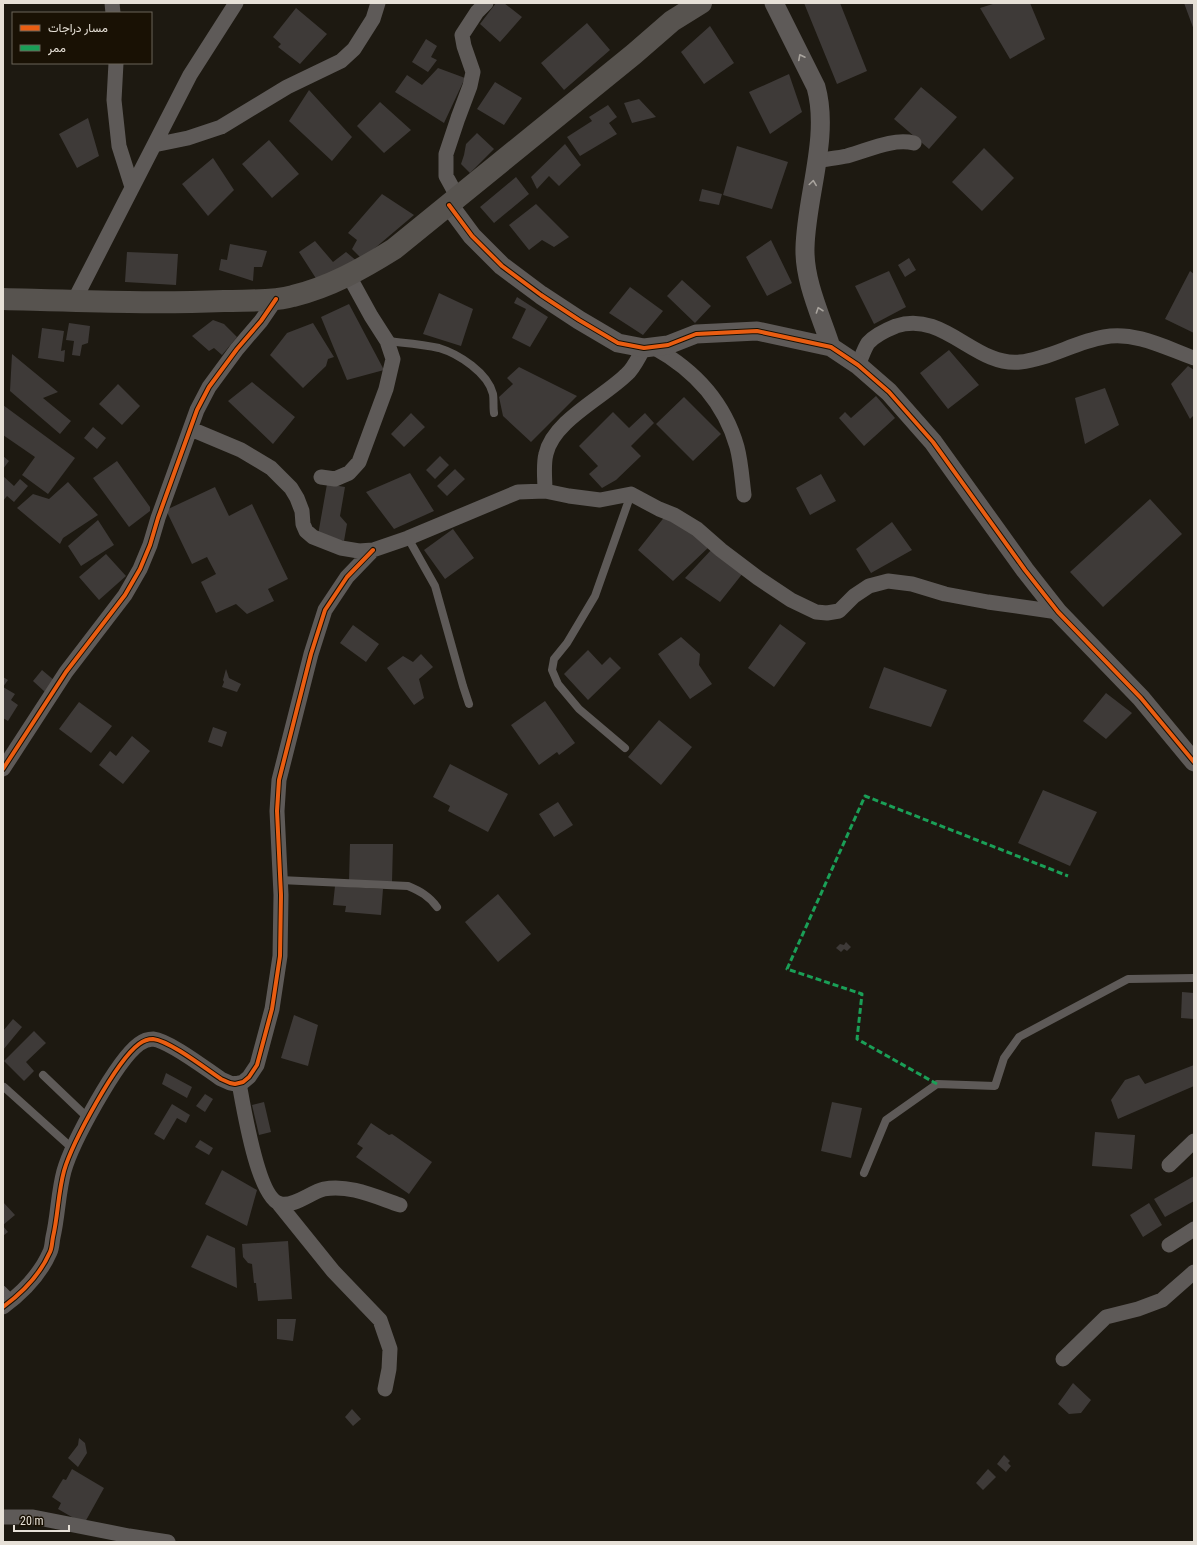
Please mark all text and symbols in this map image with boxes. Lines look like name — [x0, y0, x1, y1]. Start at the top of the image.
legend — [12, 12, 152, 64]
text: مسار دراجات — [48, 21, 108, 36]
text: ممر — [47, 41, 66, 56]
one-way arrow — [798, 54, 806, 62]
one-way arrow — [808, 180, 817, 186]
one-way arrow — [815, 307, 824, 314]
scale bar — [14, 1507, 69, 1533]
text: 20 m — [20, 1514, 44, 1528]

